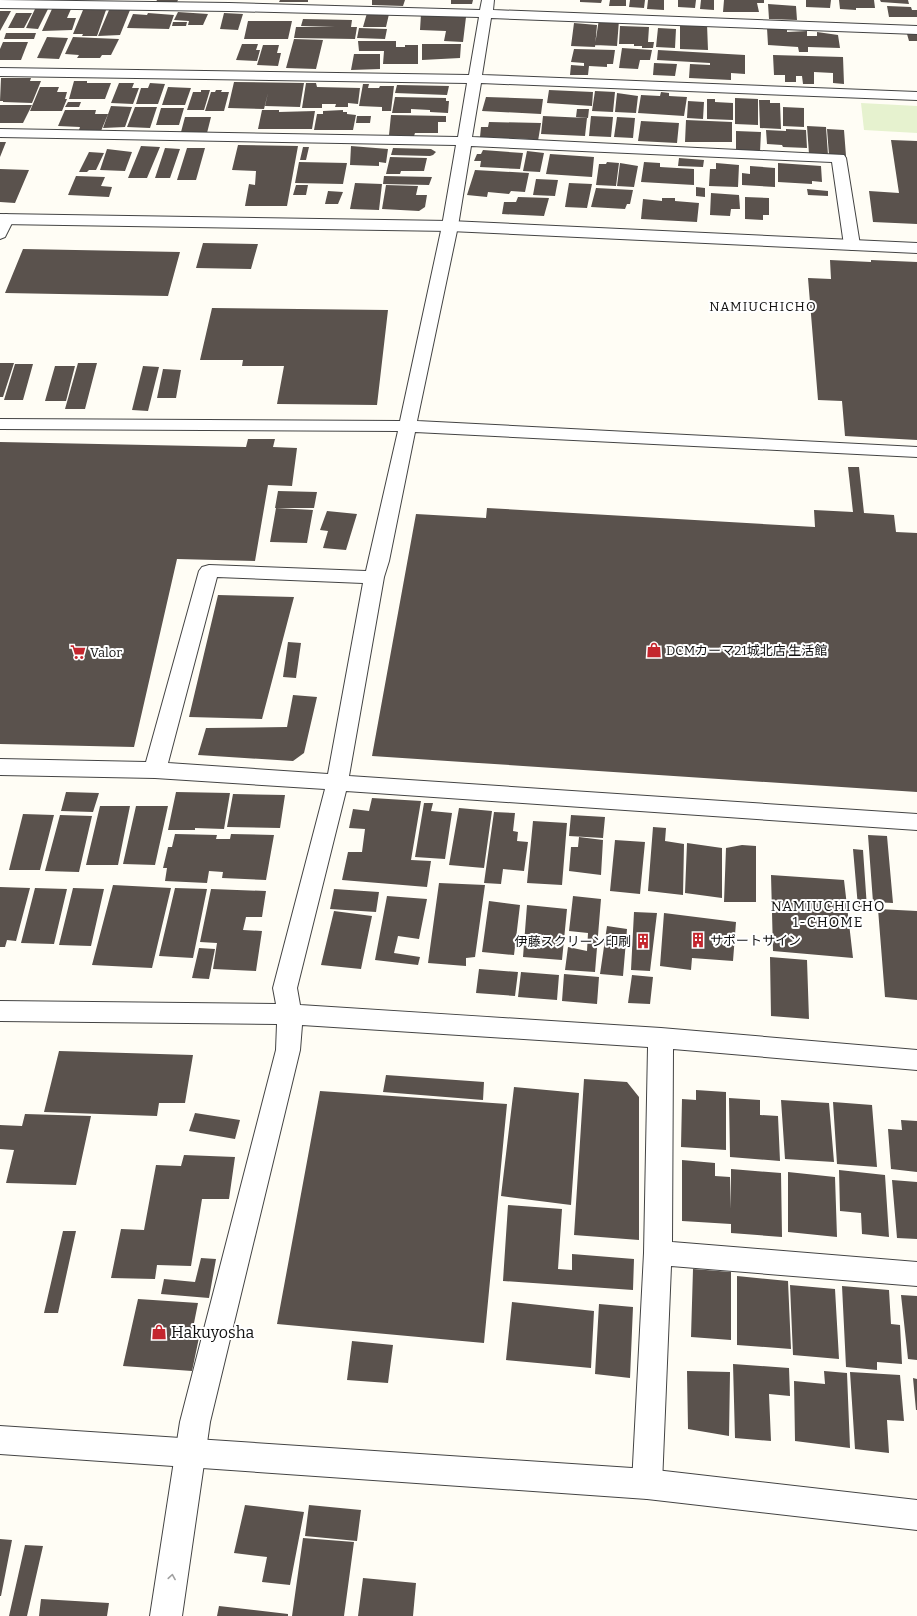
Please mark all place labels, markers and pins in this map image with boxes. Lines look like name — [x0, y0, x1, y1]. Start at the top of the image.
shop icon: DCMカーマ21城北店 生活館 — [645, 641, 663, 659]
supermarket icon: Valor — [69, 643, 87, 661]
place label: DCMカーマ21城北店 生活館 — [666, 643, 827, 658]
place label: Valor — [90, 645, 122, 660]
building icon: サポートサイン — [689, 931, 707, 949]
building icon: 伊藤スクリーン印刷 — [634, 932, 652, 950]
place label: サポートサイン — [710, 933, 801, 948]
place label: 伊藤スクリーン印刷 — [515, 934, 631, 949]
shop icon: Hakuyosha — [150, 1323, 168, 1341]
place label: Hakuyosha — [171, 1323, 255, 1342]

